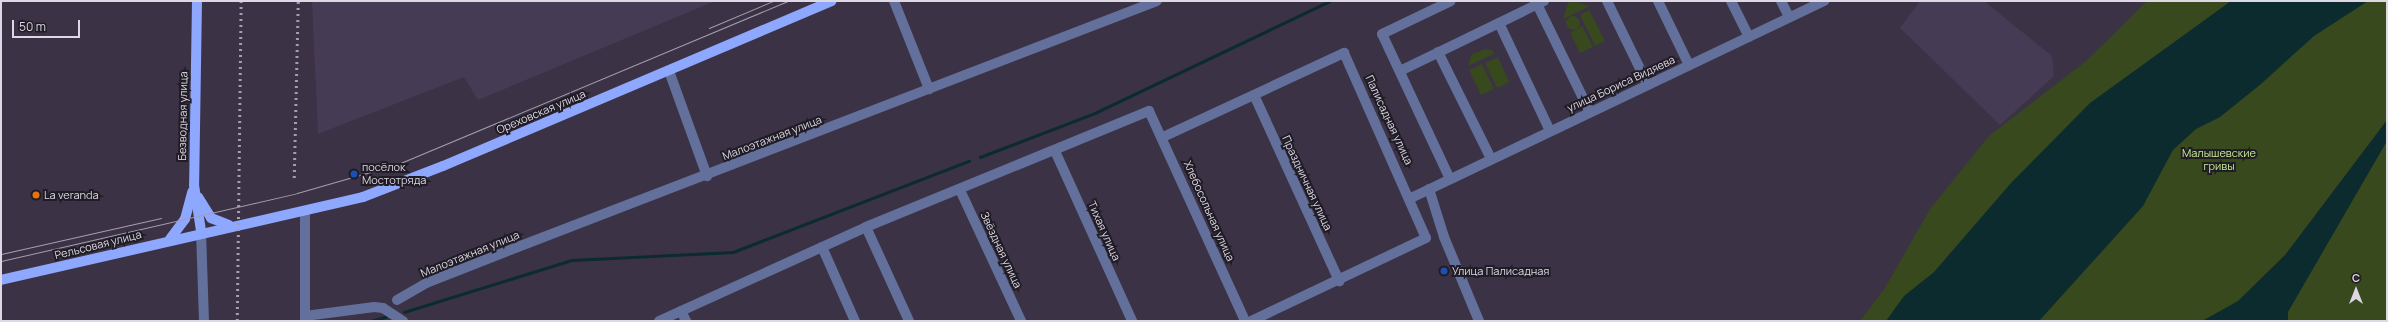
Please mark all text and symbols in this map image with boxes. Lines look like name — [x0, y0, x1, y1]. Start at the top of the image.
scale bar — [14, 12, 82, 38]
text: 50 m — [19, 18, 46, 35]
street label: улица Бориса Видяева — [1565, 53, 1677, 115]
street label: Безводная улица — [176, 71, 190, 161]
street label: Палисадная улица — [1363, 73, 1415, 167]
street label: Ореховская улица — [494, 87, 588, 137]
street label: Малоэтажная улица — [721, 113, 823, 163]
street label: Праздничная улица — [1279, 133, 1335, 233]
park label: Малышевские гривы — [2182, 147, 2256, 173]
street label: Хлебосольная улица — [1181, 159, 1237, 263]
place label: посёлок Мостотряда — [362, 161, 426, 187]
marker: посёлок Мостотряда — [349, 169, 359, 179]
place label: La veranda — [44, 188, 99, 202]
marker: La veranda — [31, 190, 41, 200]
street label: Тихая улица — [1085, 199, 1123, 263]
street label: Звёздная улица — [978, 210, 1024, 290]
street label: Рельсовая улица — [53, 228, 143, 262]
street label: Малоэтажная улица — [419, 228, 521, 280]
place label: Улица Палисадная — [1452, 264, 1549, 278]
marker: Улица Палисадная — [1439, 266, 1449, 276]
north arrow — [2336, 270, 2376, 310]
text: С — [2352, 270, 2360, 285]

